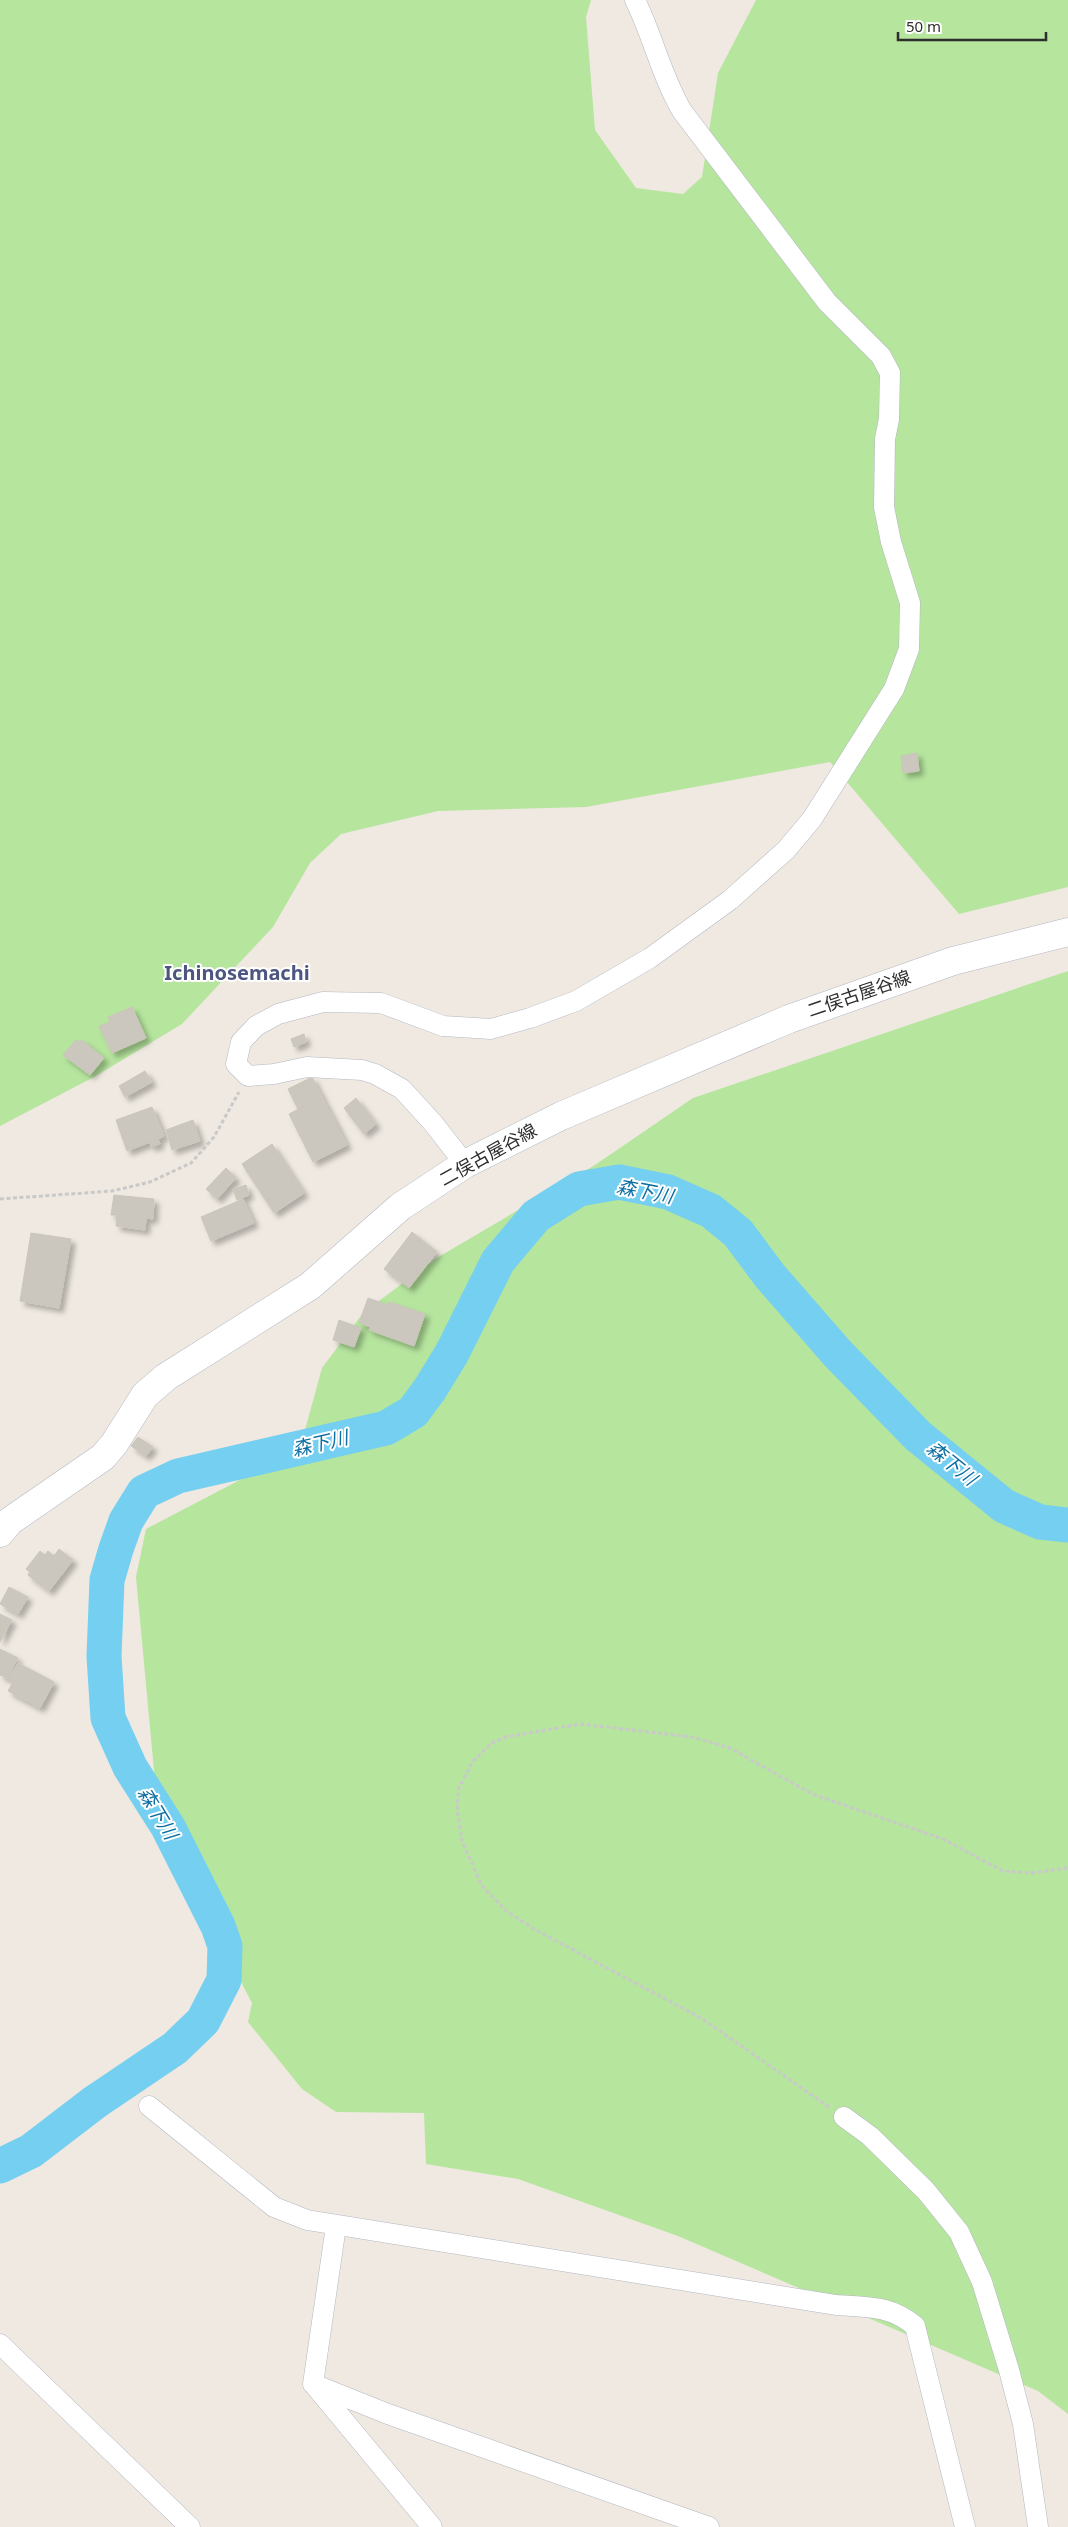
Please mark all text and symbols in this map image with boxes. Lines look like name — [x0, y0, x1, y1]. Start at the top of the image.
scale bar — [898, 10, 1046, 42]
text: 50 m — [906, 16, 941, 36]
district label: Ichinosemachi — [164, 959, 310, 986]
street label: 二俣古屋谷線 — [804, 964, 914, 1022]
street label: 二俣古屋谷線 — [434, 1117, 541, 1191]
water label: 森下川 — [615, 1173, 677, 1210]
water label: 森下川 — [289, 1423, 353, 1462]
water label: 森下川 — [922, 1435, 984, 1492]
water label: 森下川 — [132, 1782, 185, 1846]

